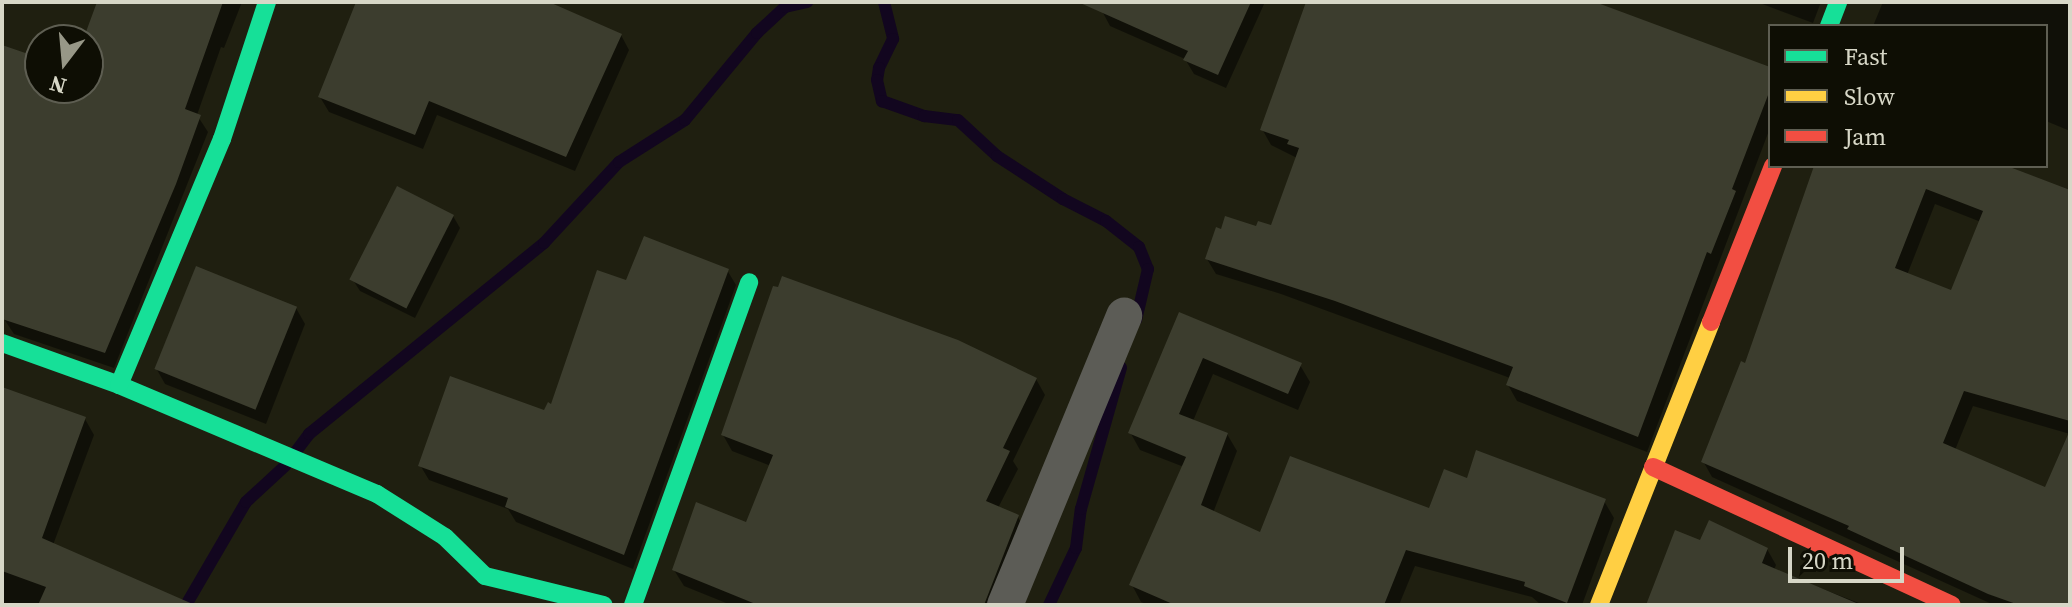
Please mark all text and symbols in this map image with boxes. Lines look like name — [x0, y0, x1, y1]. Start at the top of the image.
north arrow — [24, 24, 104, 104]
legend — [1768, 24, 2048, 168]
text: Fast — [1844, 40, 1887, 73]
text: N — [46, 69, 70, 102]
text: Slow — [1844, 80, 1895, 113]
text: Jam — [1844, 120, 1886, 153]
scale bar — [1792, 531, 1908, 581]
text: 20 m — [1802, 544, 1853, 577]

